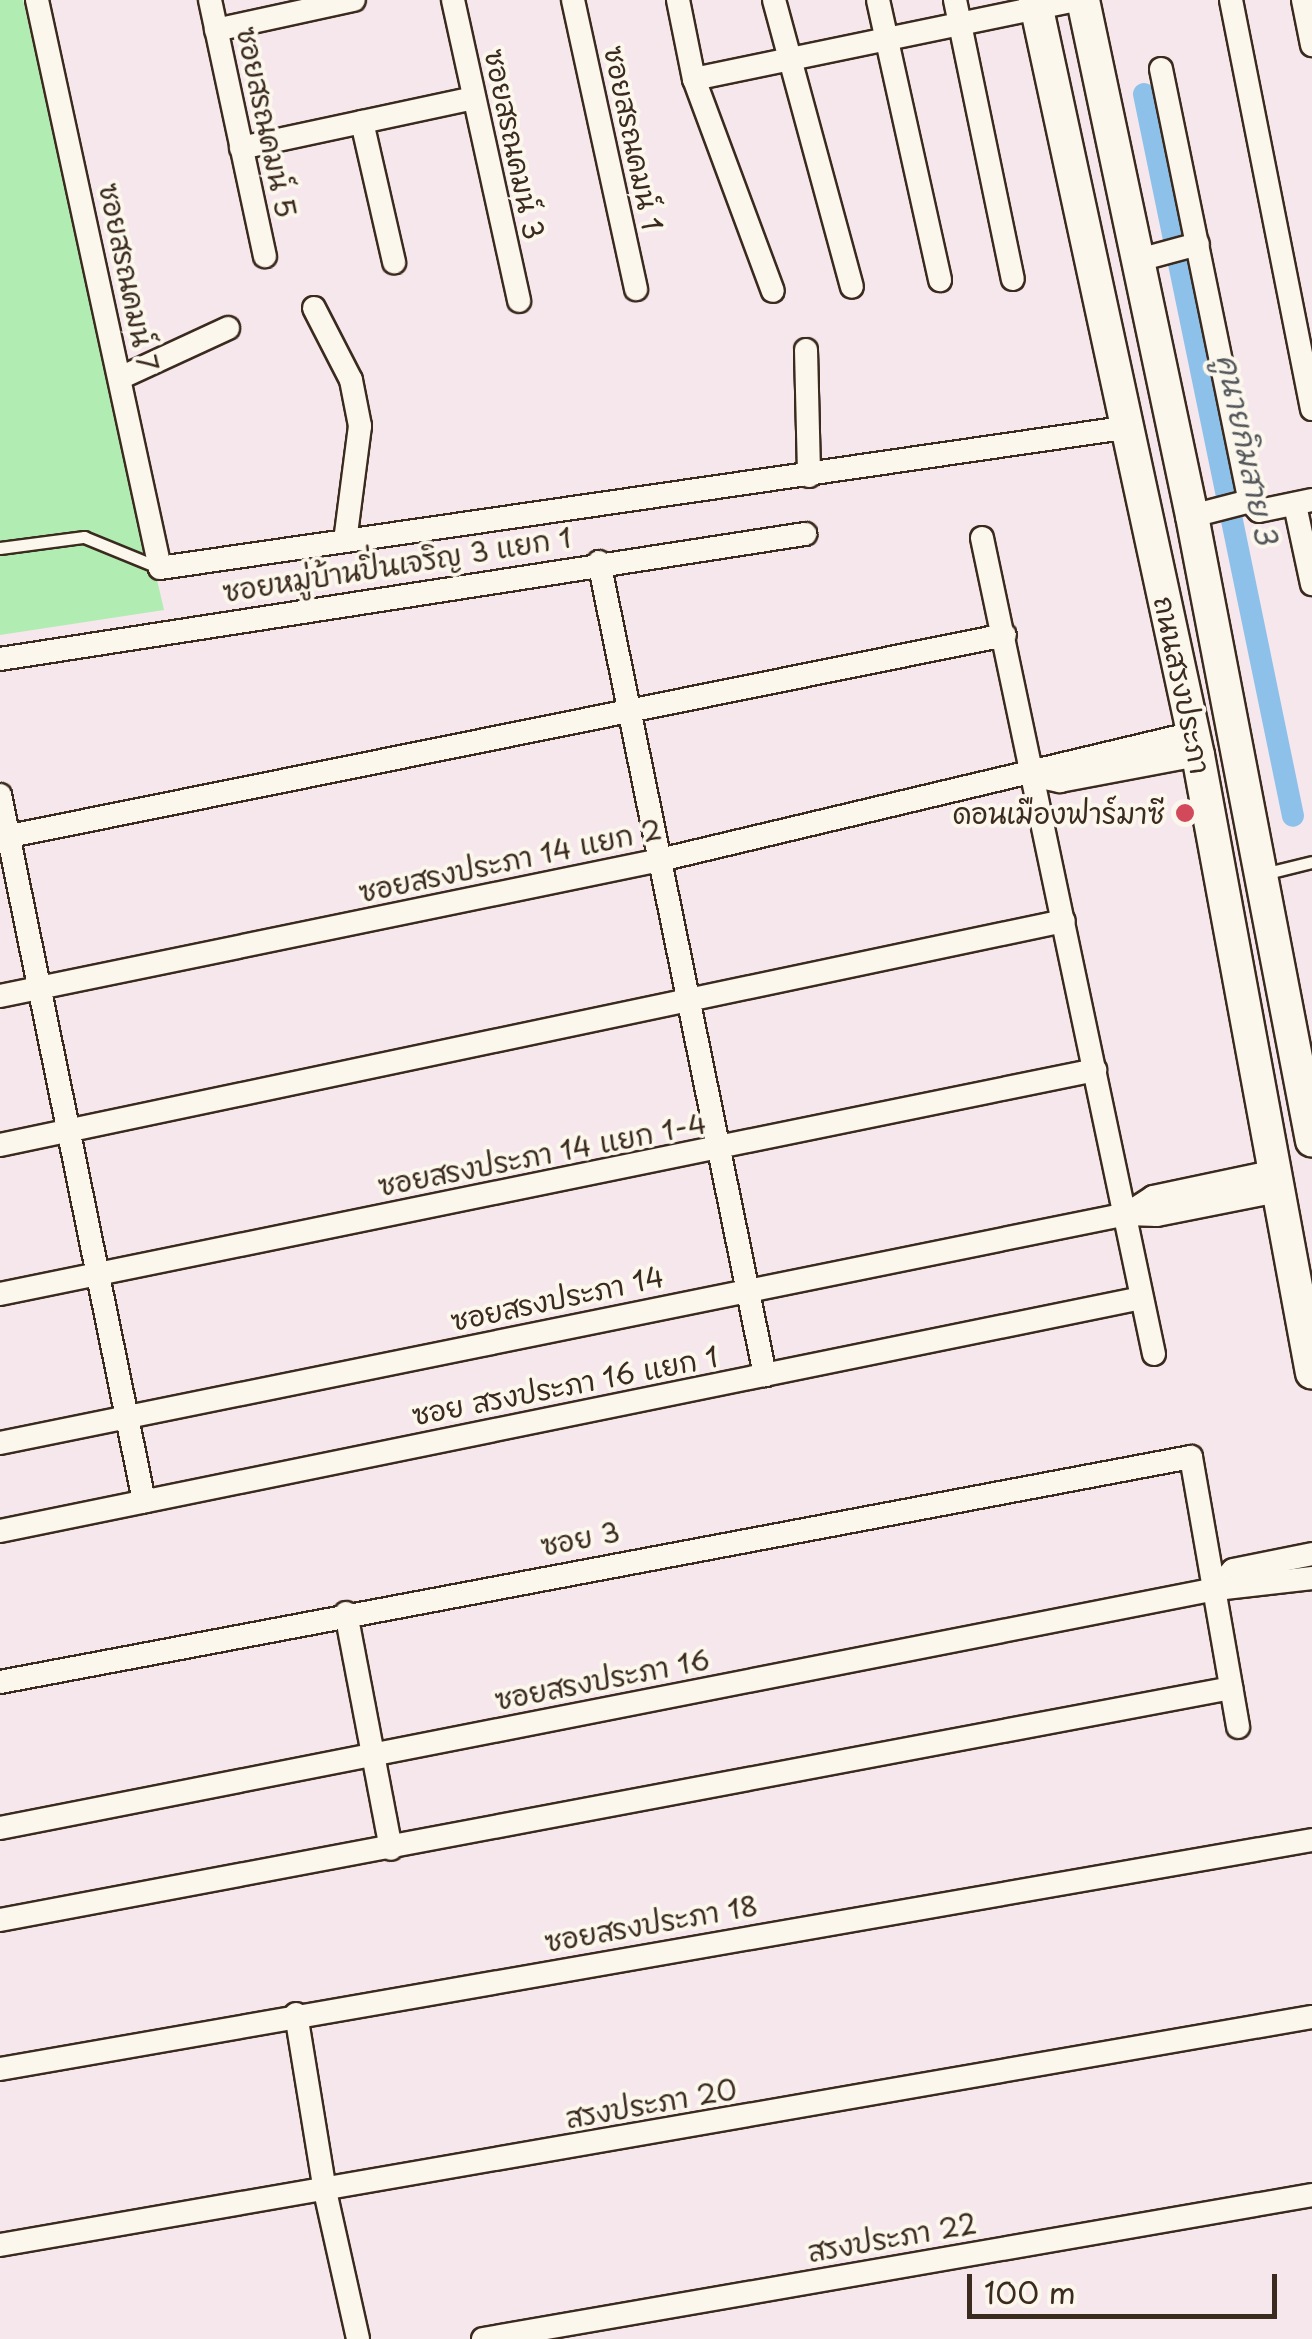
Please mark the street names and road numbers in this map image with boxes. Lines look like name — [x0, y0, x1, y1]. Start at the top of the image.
street label: ซอยสรณคมน์ 5 — [230, 24, 304, 220]
street label: ซอยสรณคมน์ 1 — [598, 43, 670, 233]
street label: ซอยสรณคมน์ 3 — [478, 46, 552, 242]
street label: ซอยสรณคมน์ 7 — [93, 180, 165, 374]
street label: ซอยหมู่บ้านปิ่นเจริญ 3 แยก 1 — [220, 520, 574, 608]
street label: ถนนสรงประภา — [1148, 593, 1218, 777]
street label: ซอยสรงประภา 14 แยก 2 — [355, 811, 665, 909]
street label: ซอยสรงประภา 14 แยก 1-4 — [375, 1106, 709, 1202]
street label: ซอยสรงประภา 14 — [447, 1259, 667, 1337]
street label: ซอย สรงประภา 16 แยก 1 — [409, 1339, 721, 1431]
street label: ซอย 3 — [538, 1514, 622, 1562]
street label: ซอยสรงประภา 16 — [492, 1642, 712, 1716]
street label: ซอยสรงประภา 18 — [542, 1888, 760, 1958]
street label: สรงประภา 20 — [563, 2071, 739, 2135]
street label: สรงประภา 22 — [805, 2206, 979, 2268]

